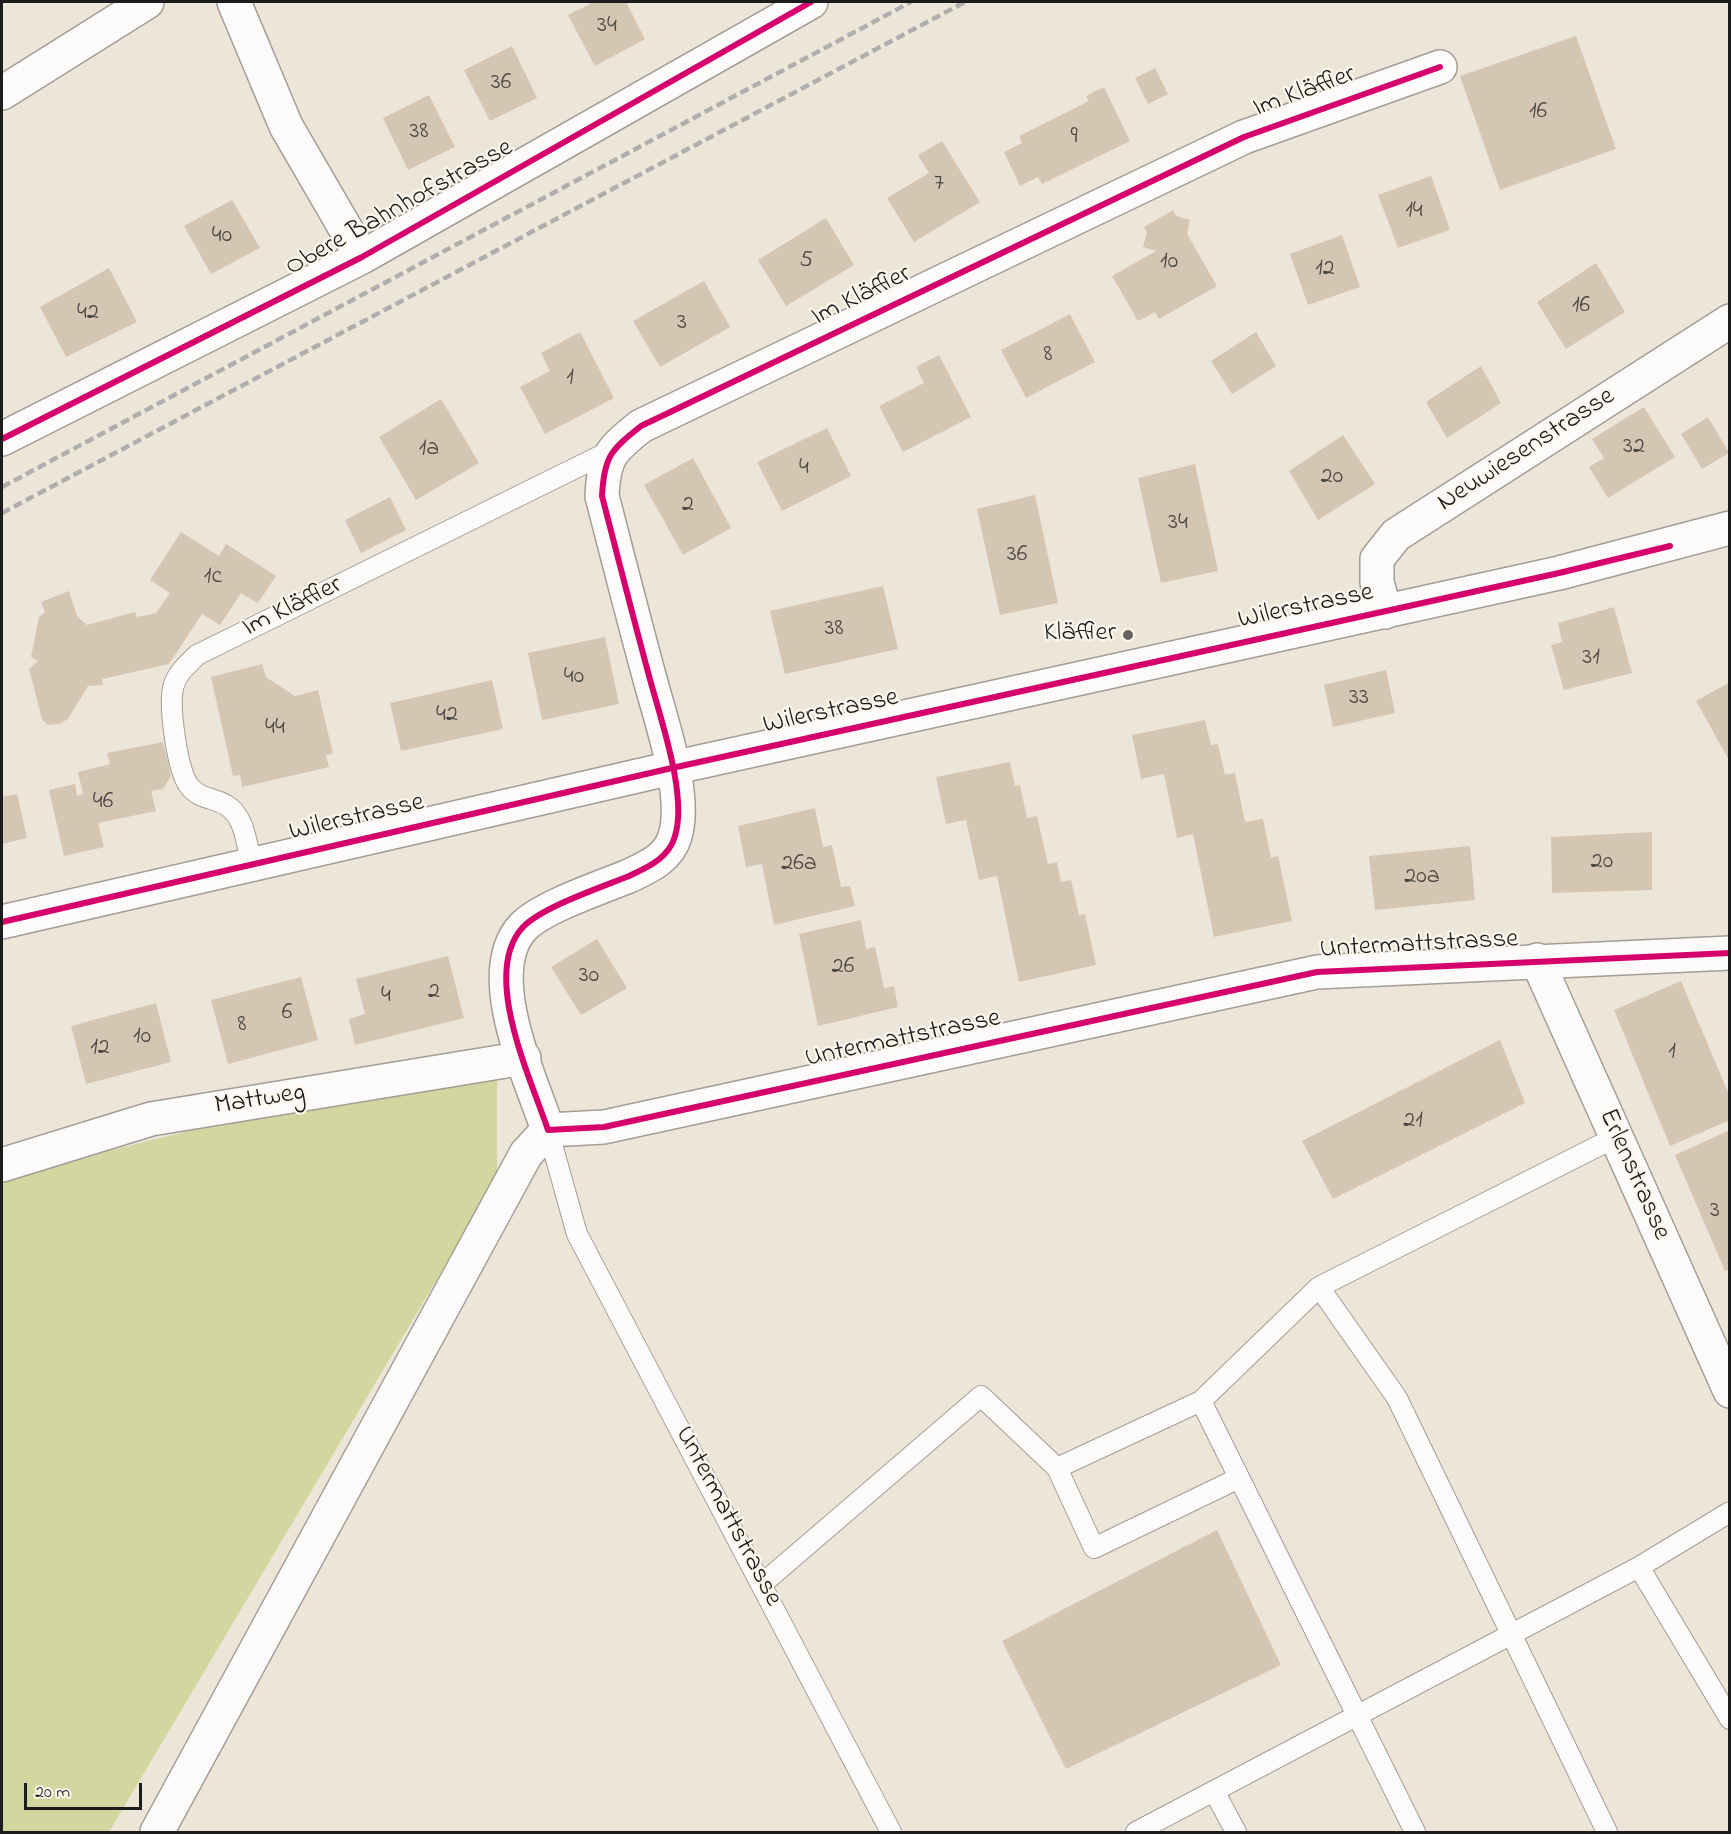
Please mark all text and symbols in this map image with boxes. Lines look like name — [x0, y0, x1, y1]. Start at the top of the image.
house number: 34 — [597, 13, 617, 41]
street label: Im Kläffler — [1250, 60, 1360, 126]
house number: 36 — [491, 70, 511, 98]
house number: 16 — [1529, 99, 1547, 127]
house number: 38 — [410, 119, 428, 147]
house number: 9 — [1070, 124, 1078, 152]
street label: Obere Bahnhofstrasse — [281, 133, 519, 285]
house number: 7 — [934, 171, 944, 199]
house number: 14 — [1405, 198, 1423, 226]
house number: 40 — [212, 223, 232, 251]
house number: 5 — [799, 248, 813, 276]
house number: 10 — [1160, 249, 1178, 277]
house number: 12 — [1315, 256, 1335, 284]
street label: Im Kläffler — [807, 259, 917, 335]
house number: 16 — [1572, 293, 1590, 321]
house number: 42 — [77, 300, 99, 328]
house number: 3 — [677, 310, 687, 338]
house number: 8 — [1044, 342, 1052, 370]
house number: 1 — [566, 365, 574, 393]
street label: Neuwiesenstrasse — [1432, 382, 1622, 520]
house number: 32 — [1623, 434, 1645, 462]
house number: 1a — [419, 436, 439, 464]
house number: 4 — [799, 455, 809, 483]
house number: 20 — [1321, 464, 1343, 492]
house number: 2 — [682, 492, 694, 520]
house number: 34 — [1168, 510, 1188, 538]
house number: 36 — [1007, 542, 1027, 570]
house number: 1c — [204, 564, 222, 592]
street label: Im Kläffler — [238, 570, 348, 646]
street label: Wilerstrasse — [1235, 578, 1377, 638]
house number: 38 — [825, 616, 843, 644]
place label: Kläffler — [1044, 619, 1116, 651]
marker: Kläffler — [1121, 628, 1135, 642]
house number: 31 — [1582, 645, 1600, 673]
house number: 40 — [564, 664, 584, 692]
street label: Wilerstrasse — [760, 683, 902, 743]
house number: 33 — [1349, 685, 1369, 713]
house number: 42 — [436, 702, 458, 730]
house number: 44 — [265, 715, 285, 743]
street label: Wilerstrasse — [286, 788, 428, 850]
house number: 46 — [93, 789, 113, 817]
house number: 20 — [1591, 849, 1613, 877]
house number: 26a — [781, 851, 817, 879]
house number: 20a — [1404, 864, 1440, 892]
street label: Untermattstrasse — [1319, 925, 1519, 967]
house number: 26 — [832, 954, 854, 982]
house number: 30 — [579, 963, 599, 991]
house number: 2 — [428, 979, 440, 1007]
house number: 4 — [381, 983, 391, 1011]
house number: 6 — [282, 1000, 292, 1028]
street label: Untermattstrasse — [802, 1003, 1004, 1077]
house number: 8 — [238, 1012, 246, 1040]
house number: 10 — [133, 1024, 151, 1052]
house number: 12 — [90, 1035, 110, 1063]
house number: 1 — [1668, 1039, 1676, 1067]
street label: Mattweg — [212, 1078, 308, 1124]
street label: Erlenstrasse — [1590, 1104, 1676, 1246]
house number: 21 — [1403, 1108, 1423, 1136]
house number: 3 — [1710, 1198, 1720, 1226]
street label: Untermattstrasse — [666, 1422, 788, 1612]
scale bar — [27, 1771, 146, 1809]
text: 20 m — [35, 1780, 70, 1806]

